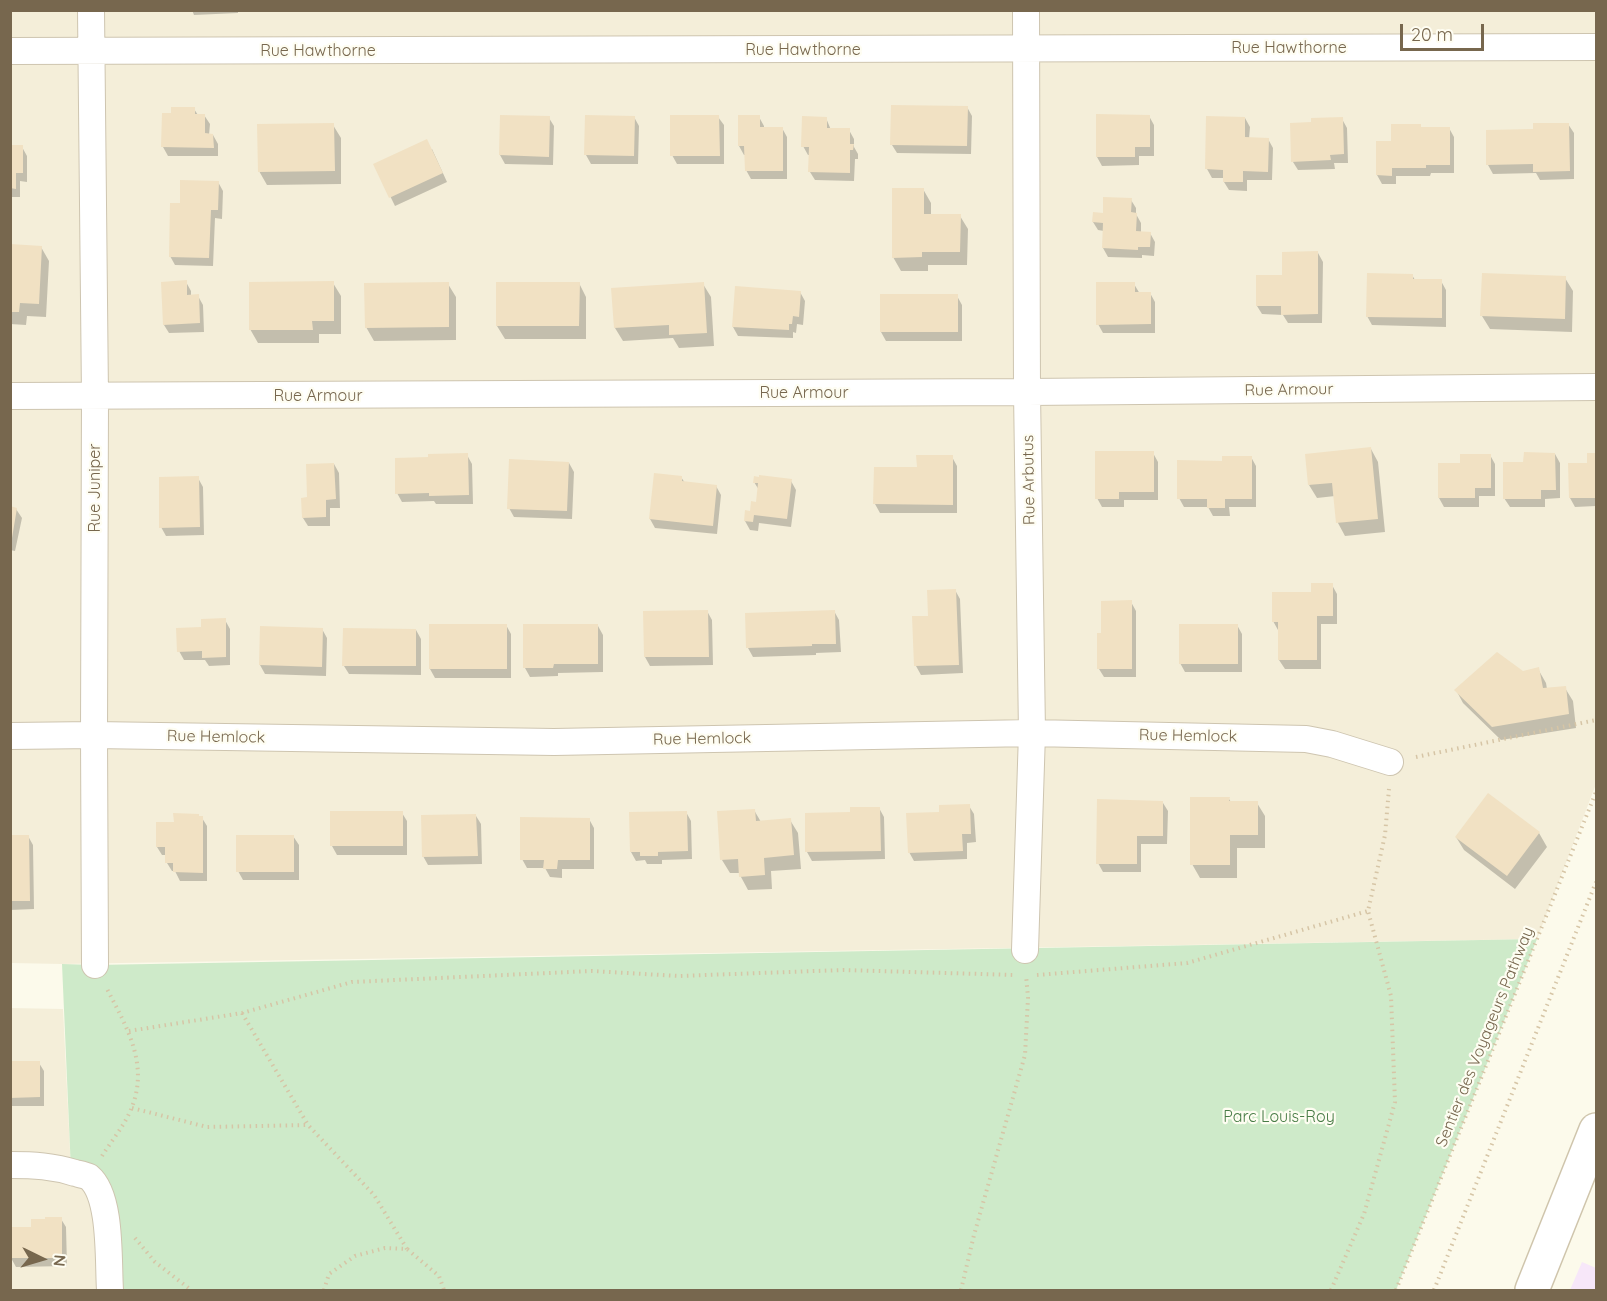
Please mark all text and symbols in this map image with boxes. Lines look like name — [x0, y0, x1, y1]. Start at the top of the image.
scale bar — [1403, 12, 1487, 50]
text: 20 m — [1411, 23, 1453, 46]
street label: Rue Hawthorne — [1231, 38, 1347, 58]
street label: Rue Hawthorne — [745, 40, 861, 60]
street label: Rue Hawthorne — [260, 41, 376, 61]
street label: Rue Armour — [1244, 380, 1334, 400]
street label: Rue Armour — [759, 383, 849, 403]
street label: Rue Armour — [273, 386, 363, 406]
street label: Rue Arbutus — [1019, 435, 1039, 525]
street label: Rue Juniper — [85, 444, 105, 532]
street label: Rue Hemlock — [1139, 726, 1237, 746]
street label: Rue Hemlock — [167, 727, 265, 747]
street label: Rue Hemlock — [653, 729, 751, 749]
street label: Sentier des Voyageurs Pathway — [1432, 924, 1538, 1150]
park label: Parc Louis-Roy — [1223, 1107, 1335, 1127]
north arrow — [12, 1229, 72, 1289]
text: N — [49, 1254, 70, 1267]

